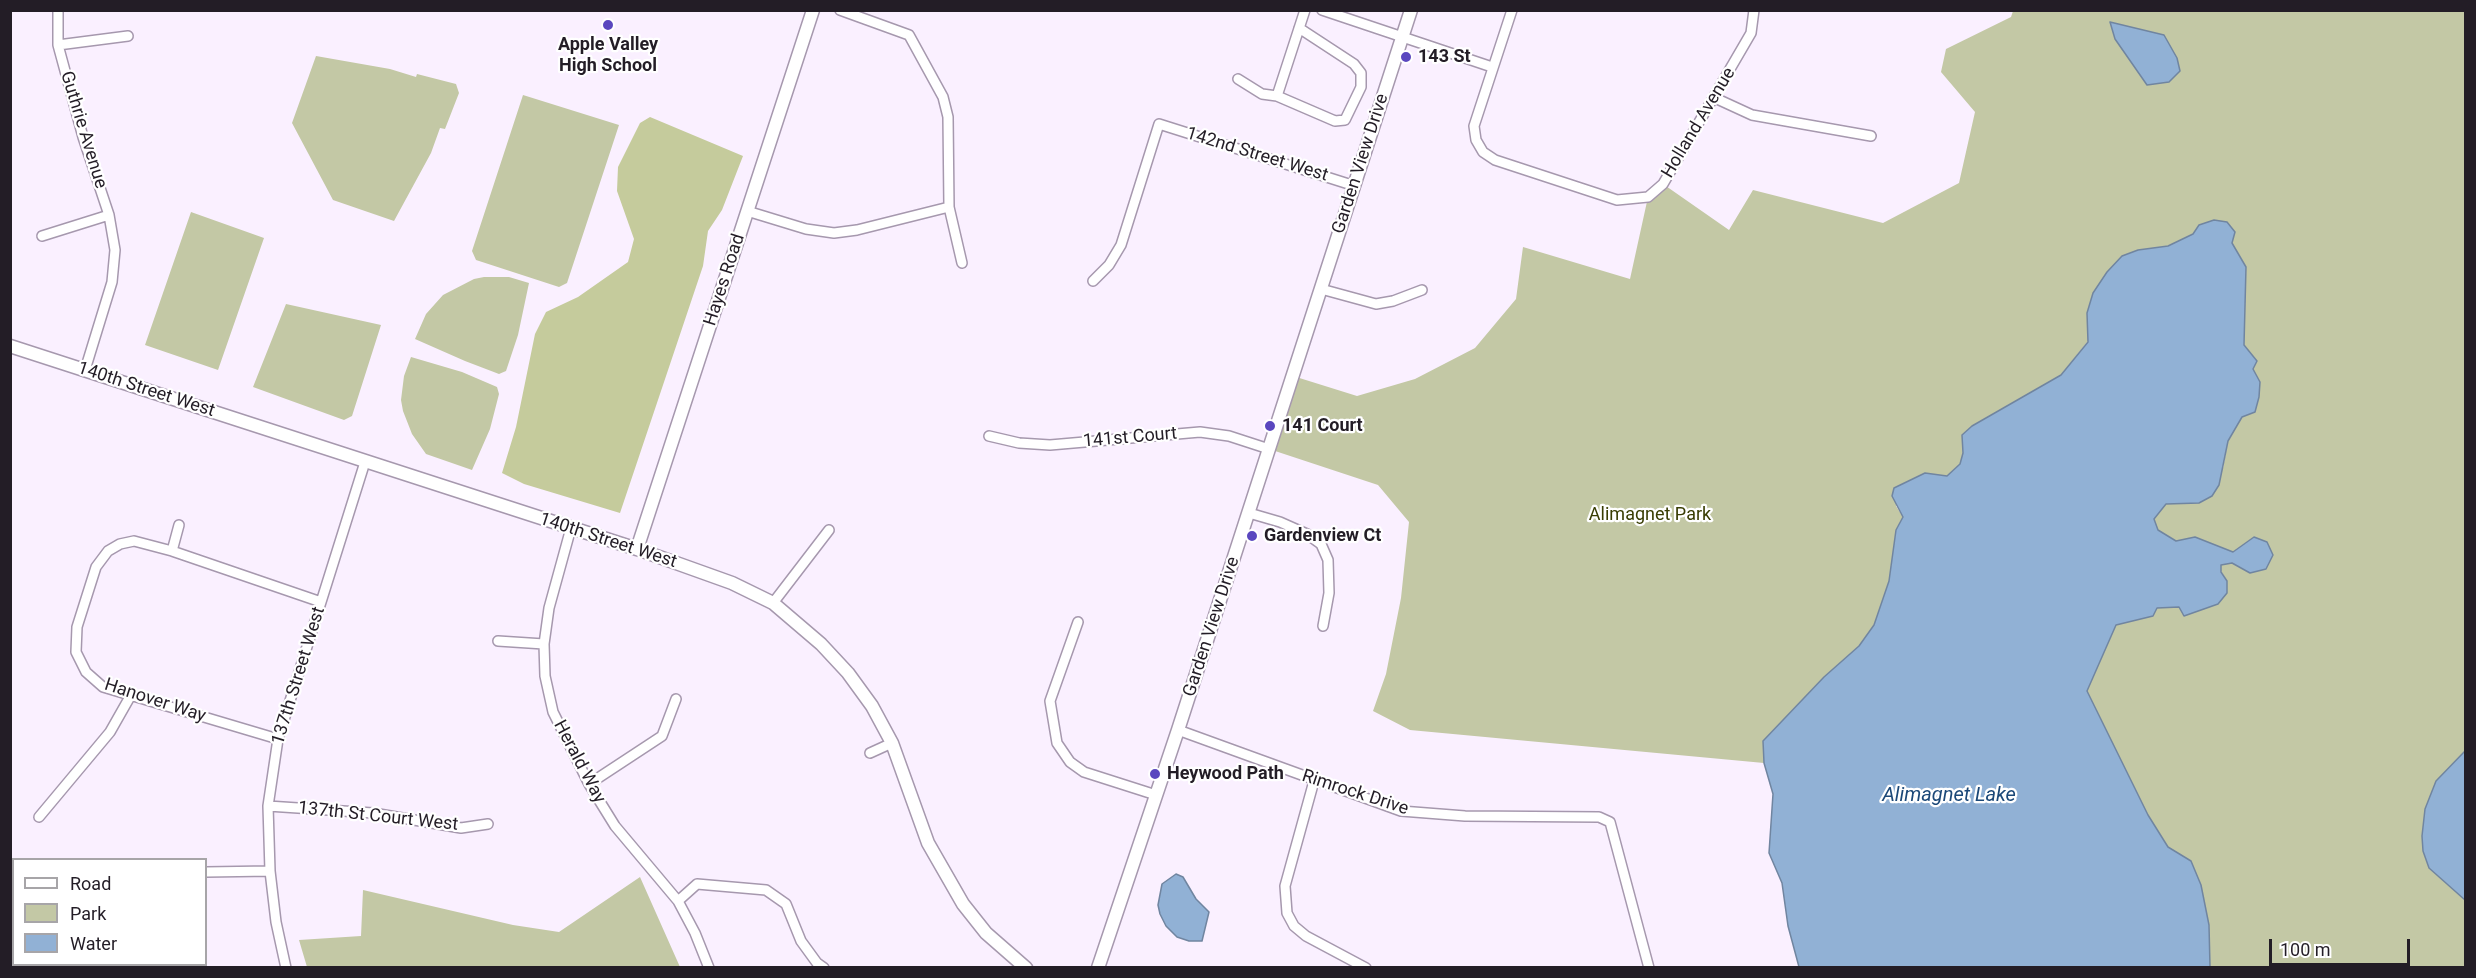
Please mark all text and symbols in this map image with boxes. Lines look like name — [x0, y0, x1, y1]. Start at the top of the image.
marker: Apple Valley High School — [601, 18, 615, 32]
place label: Apple Valley High School — [558, 34, 658, 76]
place label: 143 St — [1418, 46, 1471, 68]
marker: 143 St — [1399, 50, 1413, 64]
street label: Holland Avenue — [1658, 64, 1740, 182]
street label: Guthrie Avenue — [55, 69, 111, 191]
street label: Garden View Drive — [1328, 91, 1394, 237]
street label: 142nd Street West — [1183, 123, 1331, 187]
street label: Hayes Road — [700, 231, 750, 329]
street label: 140th Street West — [75, 358, 217, 422]
place label: 141 Court — [1282, 415, 1363, 437]
marker: 141 Court — [1263, 419, 1277, 433]
street label: 141st Court — [1082, 423, 1178, 453]
park label: Alimagnet Park — [1589, 504, 1711, 526]
street label: 140th Street West — [537, 509, 679, 573]
place label: Gardenview Ct — [1264, 525, 1381, 547]
marker: Gardenview Ct — [1245, 529, 1259, 543]
street label: Garden View Drive — [1179, 554, 1245, 700]
street label: 137th Street West — [268, 604, 330, 748]
street label: Hanover Way — [102, 674, 208, 728]
street label: Herald Way — [548, 717, 610, 807]
place label: Heywood Path — [1167, 763, 1284, 785]
street label: Rimrock Drive — [1299, 766, 1411, 820]
marker: Heywood Path — [1148, 767, 1162, 781]
water label: Alimagnet Lake — [1882, 784, 2016, 808]
street label: 137th St Court West — [297, 798, 459, 836]
legend — [12, 858, 207, 966]
text: Road — [70, 873, 111, 894]
text: Park — [70, 903, 106, 924]
scale bar — [2272, 927, 2413, 965]
text: Water — [70, 933, 117, 954]
text: 100 m — [2280, 939, 2331, 960]

